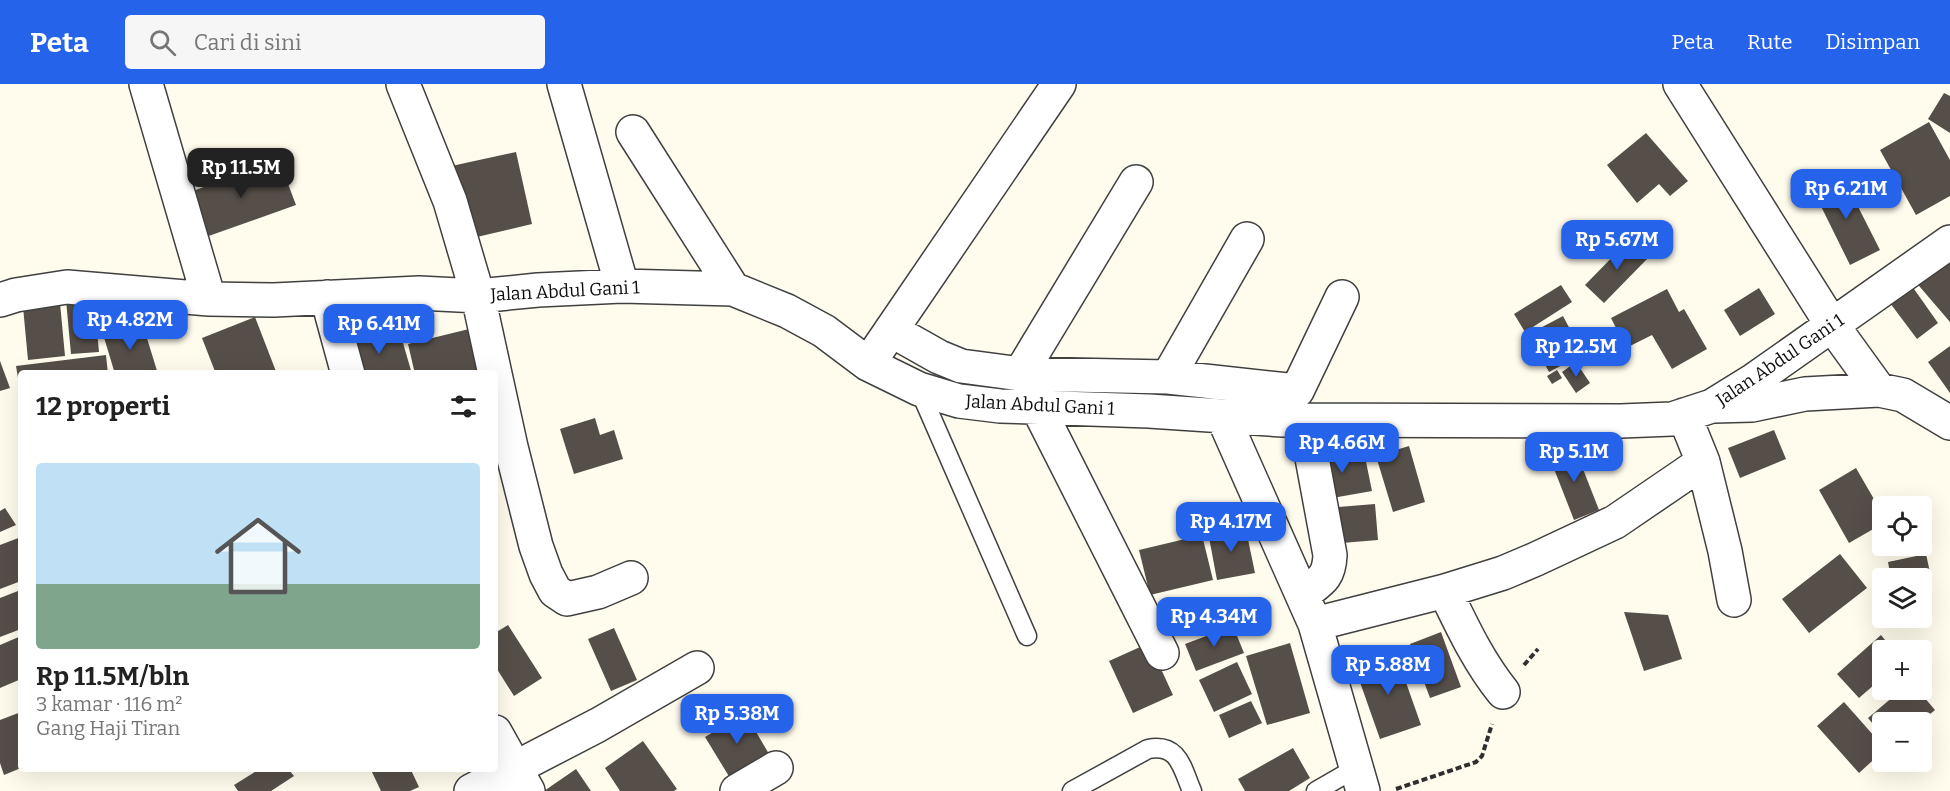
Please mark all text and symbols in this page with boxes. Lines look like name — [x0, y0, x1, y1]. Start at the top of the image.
search box — [125, 15, 545, 69]
text: Peta — [30, 26, 89, 59]
icon: search — [146, 26, 179, 59]
text: Cari di sini — [194, 29, 301, 56]
text: Peta — [1672, 29, 1714, 55]
text: Rute — [1747, 29, 1792, 55]
text: Disimpan — [1825, 29, 1920, 55]
pin: Rp 11.5M — [179, 148, 303, 199]
text: Rp 11.5M — [201, 155, 281, 179]
pin: Rp 6.21M — [1784, 169, 1908, 220]
text: Rp 6.21M — [1805, 176, 1887, 200]
pin: Rp 5.67M — [1555, 220, 1679, 271]
text: Rp 5.67M — [1575, 227, 1659, 251]
street label: Jalan Abdul Gani 1 — [489, 276, 641, 306]
pin: Rp 4.82M — [68, 300, 192, 351]
pin: Rp 6.41M — [317, 304, 441, 355]
text: Rp 4.82M — [87, 307, 173, 331]
street label: Jalan Abdul Gani 1 — [1711, 309, 1849, 411]
text: Rp 6.41M — [337, 311, 421, 335]
pin: Rp 12.5M — [1514, 327, 1638, 378]
text: Rp 12.5M — [1535, 334, 1617, 358]
icon: filters — [447, 390, 480, 423]
street label: Jalan Abdul Gani 1 — [964, 390, 1116, 420]
text: 12 properti — [36, 391, 170, 422]
pin: Rp 4.66M — [1280, 423, 1404, 474]
text: Rp 4.66M — [1299, 430, 1385, 454]
pin: Rp 5.1M — [1519, 432, 1629, 483]
text: Rp 5.1M — [1539, 439, 1609, 463]
map controls — [1872, 496, 1932, 772]
button: locate — [1872, 496, 1932, 556]
icon: home — [204, 502, 312, 610]
pin: Rp 4.17M — [1169, 502, 1293, 553]
text: Rp 4.17M — [1190, 509, 1272, 533]
button: layers — [1872, 568, 1932, 628]
pin: Rp 4.34M — [1152, 597, 1276, 648]
text: Rp 4.34M — [1171, 604, 1257, 628]
button: + — [1872, 640, 1932, 700]
pin: Rp 5.88M — [1326, 645, 1450, 696]
text: Rp 5.88M — [1345, 652, 1431, 676]
text: Rp 11.5M/bln — [36, 661, 189, 692]
text: 3 kamar · 116 m² — [36, 692, 182, 716]
pin: Rp 5.38M — [675, 694, 799, 745]
text: Rp 5.38M — [695, 701, 779, 725]
button: − — [1872, 712, 1932, 772]
text: Gang Haji Tiran — [36, 716, 180, 740]

